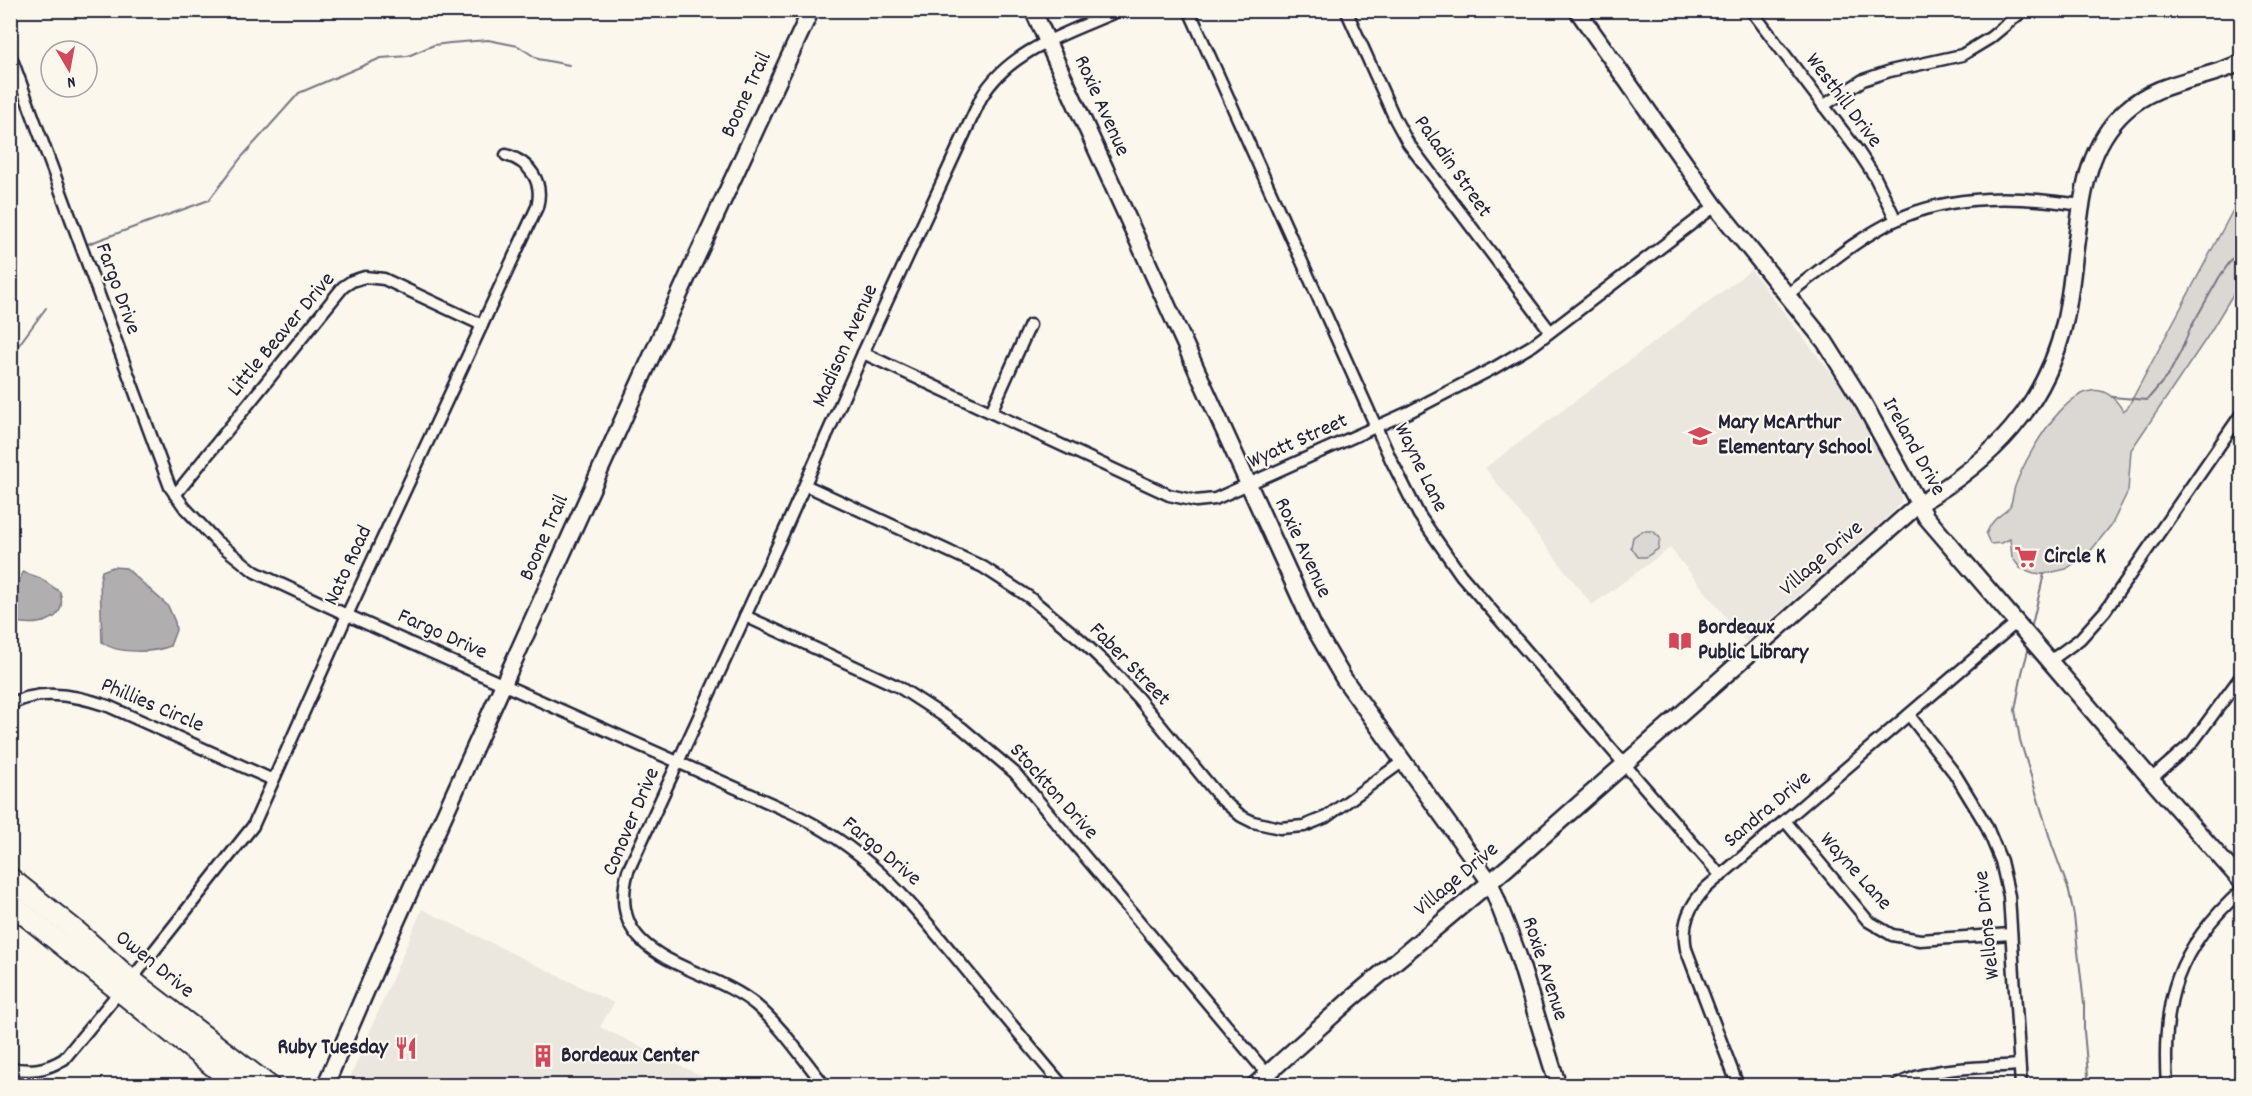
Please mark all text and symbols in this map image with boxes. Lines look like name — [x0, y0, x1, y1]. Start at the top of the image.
north arrow — [39, 39, 99, 99]
street label: Boone Trail — [714, 47, 780, 143]
street label: Westhill Drive — [1797, 47, 1889, 155]
street label: Roxie Avenue — [1065, 51, 1137, 161]
text: N — [65, 69, 77, 93]
street label: Paladin Street — [1405, 109, 1499, 225]
street label: Fargo Drive — [86, 239, 148, 339]
street label: Little Beaver Drive — [221, 266, 343, 404]
street label: Madison Avenue — [805, 279, 887, 413]
street label: Ireland Drive — [1873, 392, 1953, 502]
street label: Wyatt Street — [1243, 406, 1353, 478]
place label: Mary McArthur Elementary School — [1718, 408, 1873, 464]
street label: Wayne Lane — [1385, 418, 1455, 518]
school or university icon: Mary McArthur Elementary School — [1687, 423, 1713, 449]
street label: Boone Trail — [512, 490, 578, 586]
street label: Roxie Avenue — [1265, 493, 1339, 603]
street label: Village Drive — [1773, 514, 1871, 604]
street label: Nato Road — [317, 521, 381, 611]
place label: Circle K — [2044, 542, 2106, 573]
supermarket icon: Circle K — [2013, 544, 2039, 570]
street label: Fargo Drive — [392, 601, 492, 669]
place label: Bordeaux Public Library — [1698, 613, 1809, 669]
street label: Faber Street — [1081, 616, 1177, 714]
library icon: Bordeaux Public Library — [1667, 628, 1693, 654]
street label: Phillies Circle — [96, 670, 208, 742]
street label: Stockton Drive — [1001, 737, 1105, 847]
street label: Conover Drive — [595, 763, 669, 881]
street label: Sandra Drive — [1717, 764, 1819, 856]
street label: Fargo Drive — [835, 810, 927, 894]
street label: Wayne Lane — [1811, 826, 1899, 918]
street label: Village Drive — [1408, 835, 1506, 925]
street label: Wellons Drive — [1967, 869, 2009, 981]
street label: Roxie Avenue — [1513, 913, 1575, 1025]
street label: Owen Drive — [108, 923, 200, 1007]
place label: Ruby Tuesday — [278, 1033, 389, 1064]
restaurant icon: Ruby Tuesday — [393, 1035, 419, 1061]
place label: Bordeaux Center — [561, 1041, 700, 1072]
building icon: Bordeaux Center — [530, 1043, 556, 1069]

